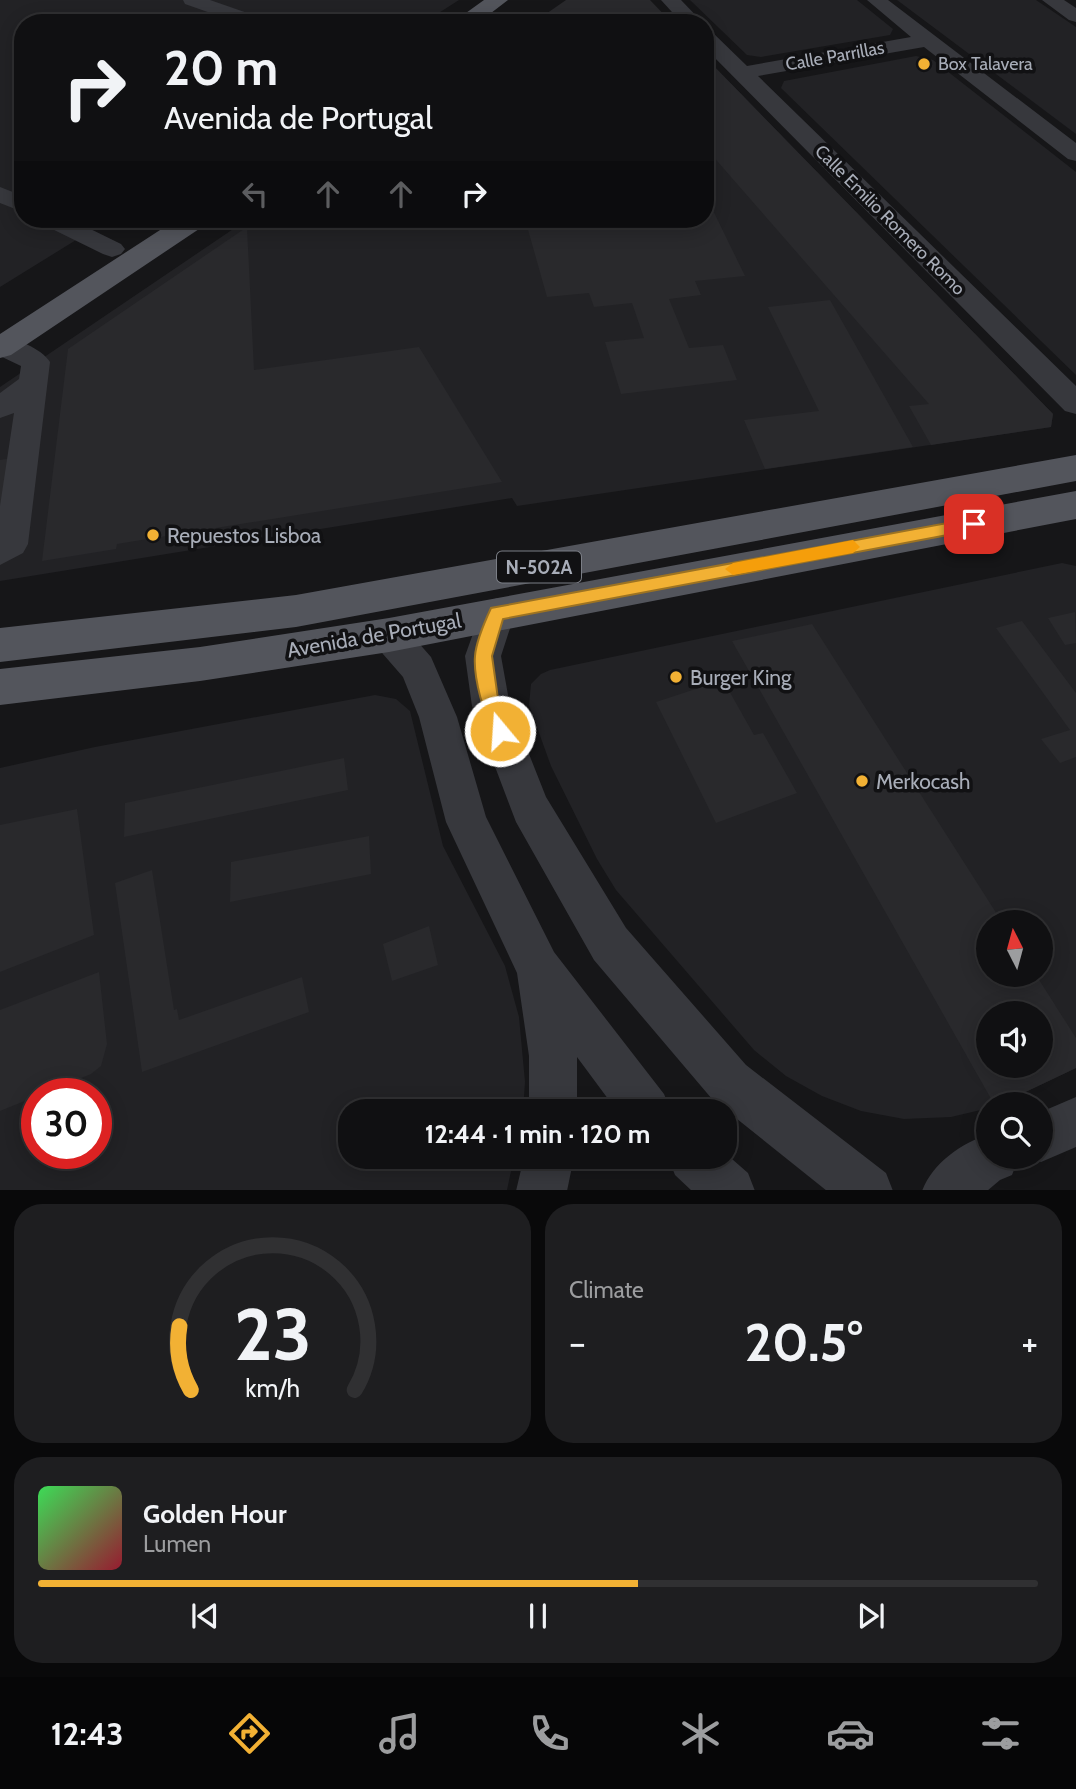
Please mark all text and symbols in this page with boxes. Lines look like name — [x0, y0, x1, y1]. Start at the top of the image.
street label: Calle Parrillas — [784, 36, 886, 76]
text: 20 m — [164, 38, 278, 97]
icon: right — [49, 42, 140, 133]
place label: Box Talavera — [938, 53, 1033, 75]
marker: Box Talavera — [916, 56, 932, 72]
text: Avenida de Portugal — [164, 98, 433, 137]
street label: Calle Emilio Romero Romo — [810, 140, 970, 300]
icon: left — [236, 175, 274, 213]
icon: ahead — [309, 175, 347, 213]
icon: ahead — [382, 175, 420, 213]
icon: right — [455, 175, 493, 213]
pin — [944, 494, 1004, 554]
icon: arrive — [955, 505, 993, 543]
place label: Repuestos Lisboa — [167, 523, 321, 548]
marker: Repuestos Lisboa — [145, 527, 161, 543]
road number: N-502A — [497, 552, 581, 582]
street label: Avenida de Portugal — [285, 607, 463, 663]
place label: Burger King — [690, 665, 792, 690]
marker: Burger King — [668, 669, 684, 685]
position arrow — [463, 694, 537, 768]
place label: Merkocash — [876, 769, 970, 794]
marker: Merkocash — [854, 773, 870, 789]
north arrow — [976, 910, 1054, 987]
map controls — [976, 910, 1053, 1169]
button: sound — [976, 1001, 1053, 1078]
speed limit sign: 30 — [21, 1078, 112, 1169]
button: search — [976, 1092, 1053, 1169]
text: 12:44 · 1 min · 120 m — [425, 1118, 650, 1150]
text: Climate — [569, 1276, 644, 1304]
text: 23 — [234, 1290, 311, 1378]
text: 20.5° — [744, 1311, 863, 1374]
text: − — [569, 1319, 586, 1366]
text: + — [1021, 1319, 1038, 1366]
text: km/h — [245, 1372, 300, 1402]
text: Golden Hour — [143, 1498, 286, 1530]
text: Lumen — [143, 1530, 211, 1558]
icon: previous — [186, 1597, 224, 1635]
icon: pause — [519, 1597, 557, 1635]
icon: next — [852, 1597, 890, 1635]
icon: directions — [225, 1709, 274, 1758]
icon: music — [375, 1709, 424, 1758]
icon: phone — [525, 1709, 574, 1758]
icon: climate — [676, 1709, 725, 1758]
icon: car — [826, 1709, 875, 1758]
icon: filters — [976, 1709, 1025, 1758]
text: 12:43 — [51, 1714, 124, 1753]

